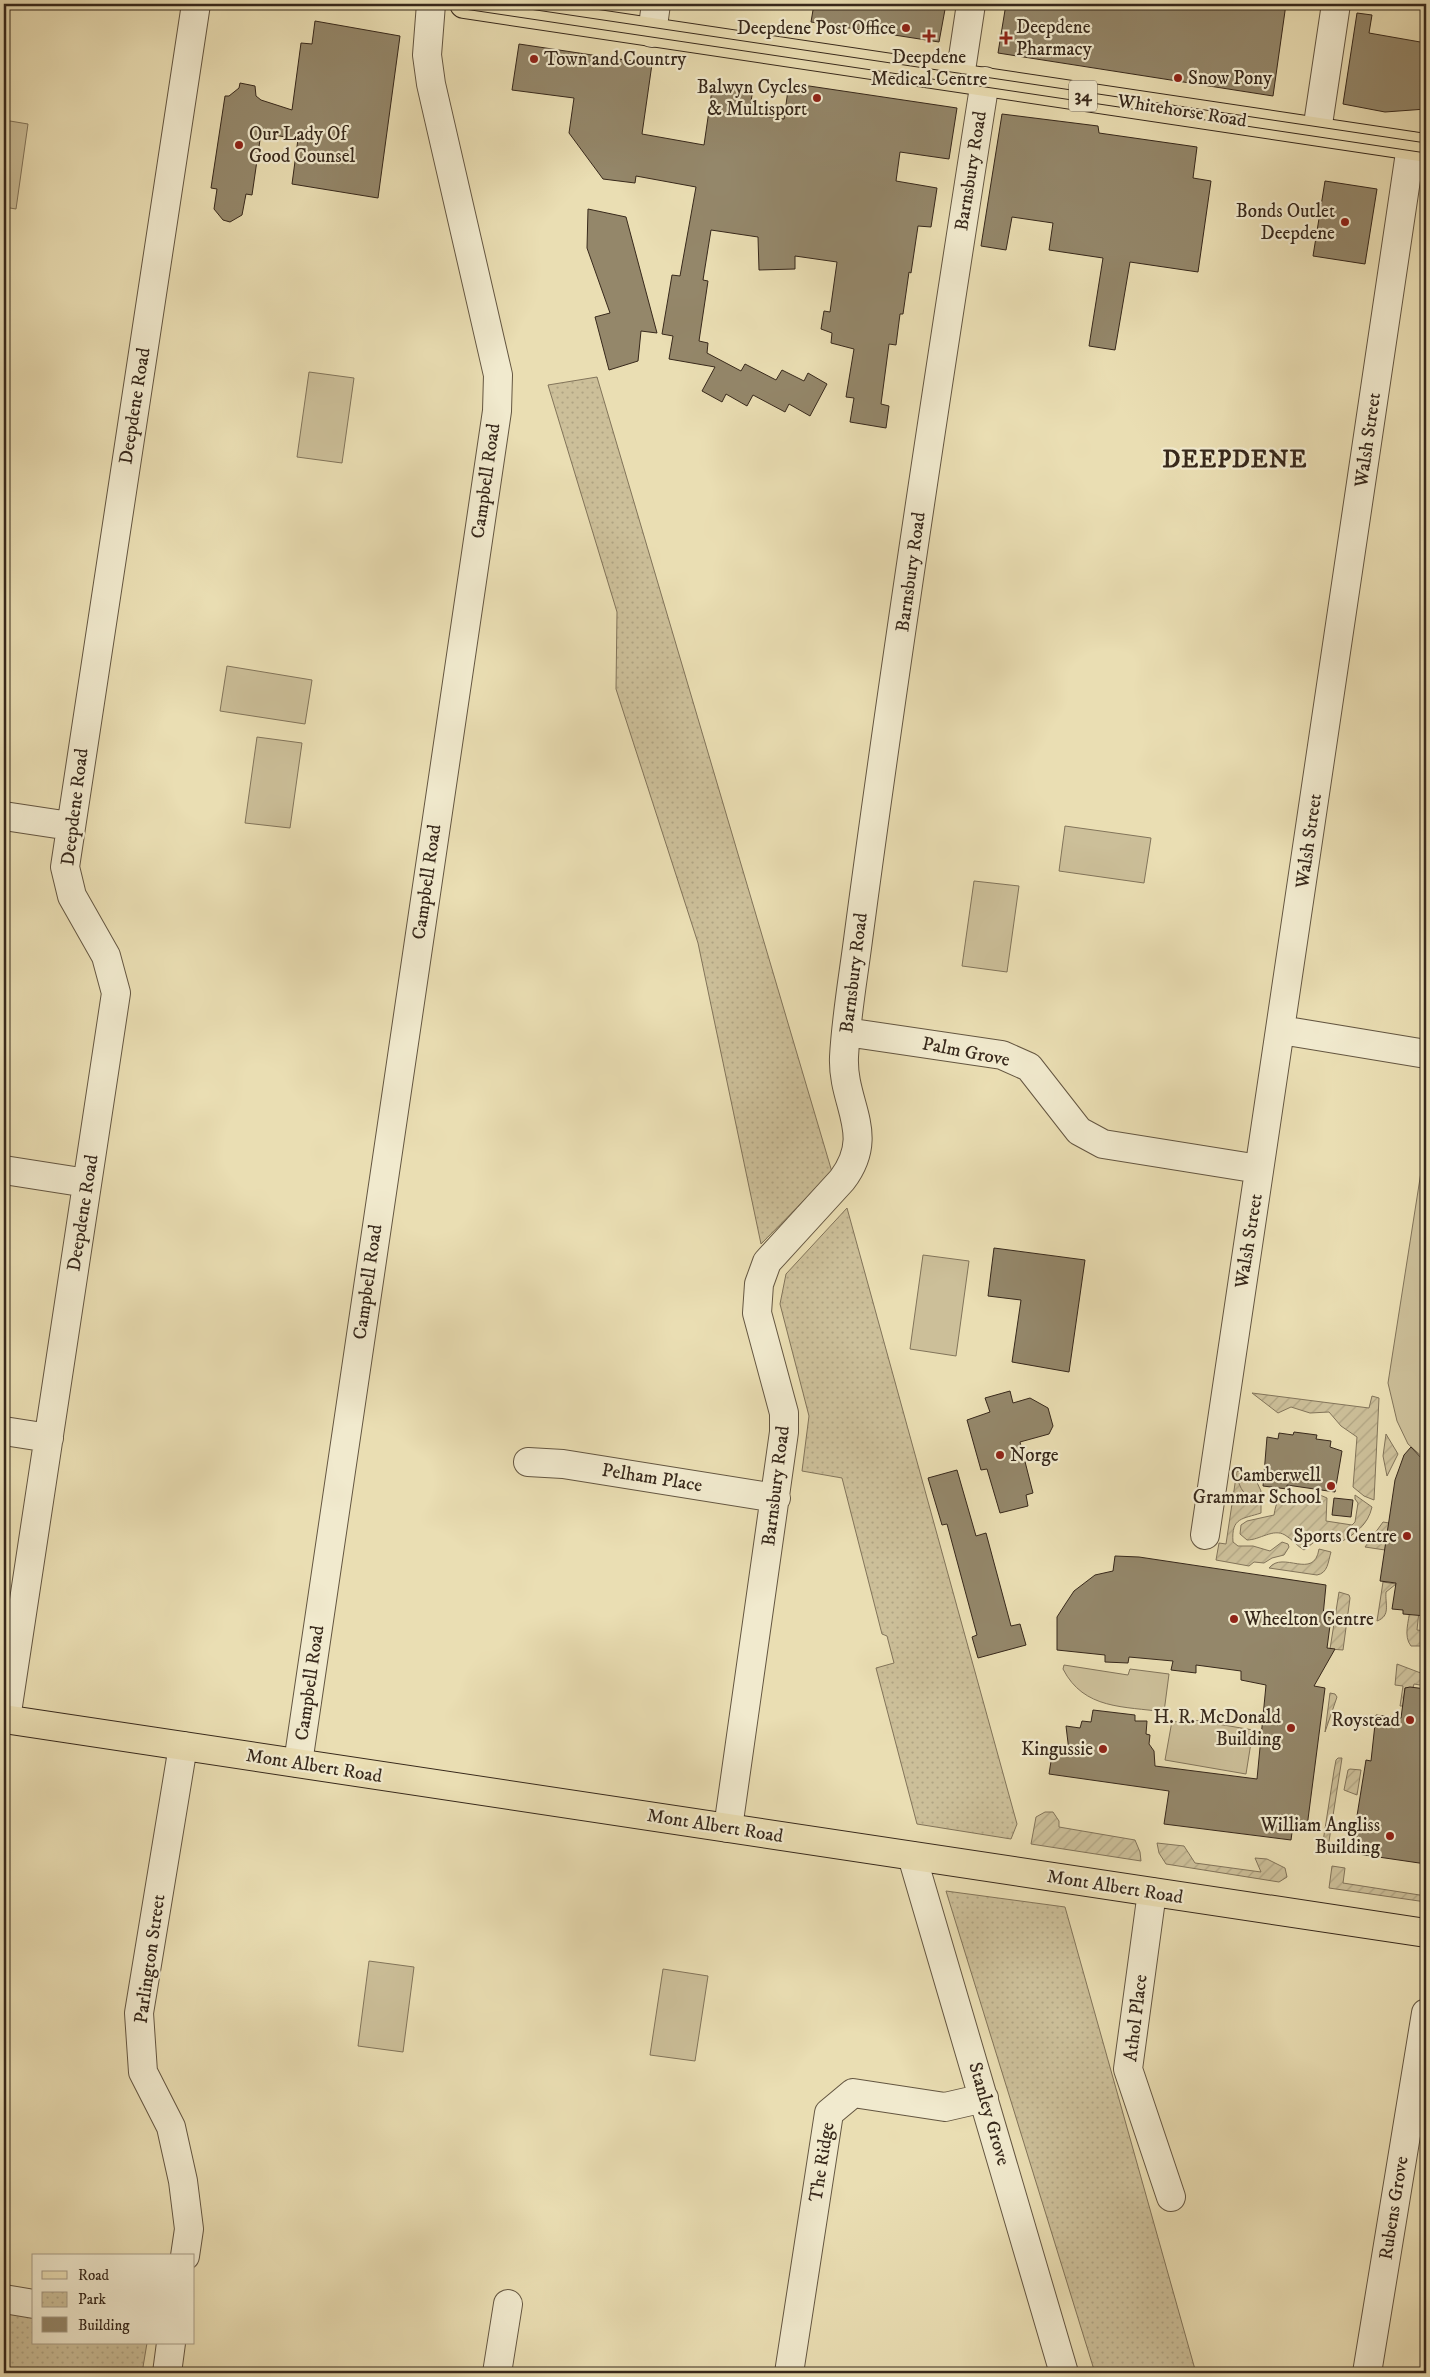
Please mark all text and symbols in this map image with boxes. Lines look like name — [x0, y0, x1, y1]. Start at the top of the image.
place label: Deepdene Pharmacy — [1016, 16, 1093, 61]
place label: Deepdene Post Office — [737, 17, 896, 40]
marker: Deepdene Post Office — [900, 22, 912, 34]
marker: Deepdene Medical Centre — [922, 29, 936, 43]
marker: Deepdene Pharmacy — [1000, 32, 1012, 44]
place label: Deepdene Medical Centre — [871, 46, 987, 91]
place label: Town and Country — [544, 48, 687, 71]
marker: Town and Country — [528, 53, 540, 65]
place label: Snow Pony — [1188, 67, 1273, 90]
marker: Snow Pony — [1172, 72, 1184, 84]
place label: Balwyn Cycles & Multisport — [697, 76, 807, 121]
road number: 34 — [1069, 80, 1097, 112]
street label: Whitehorse Road — [1115, 89, 1249, 133]
marker: Balwyn Cycles & Multisport — [811, 92, 823, 104]
street label: Barnsbury Road — [950, 109, 992, 233]
place label: Our Lady Of Good Counsel — [249, 123, 356, 168]
marker: Our Lady Of Good Counsel — [233, 139, 245, 151]
place label: Bonds Outlet Deepdene — [1236, 200, 1335, 245]
marker: Bonds Outlet Deepdene — [1339, 216, 1351, 228]
street label: Deepdene Road — [114, 345, 156, 466]
street label: Walsh Street — [1350, 391, 1386, 490]
street label: Campbell Road — [467, 421, 506, 540]
district label: DEEPDENE — [1163, 445, 1307, 475]
street label: Barnsbury Road — [891, 510, 931, 634]
street label: Deepdene Road — [56, 747, 94, 867]
street label: Walsh Street — [1291, 792, 1327, 891]
street label: Campbell Road — [408, 822, 447, 941]
street label: Barnsbury Road — [835, 911, 873, 1034]
street label: Palm Grove — [920, 1032, 1012, 1072]
street label: Deepdene Road — [62, 1152, 104, 1273]
street label: Walsh Street — [1230, 1192, 1268, 1291]
street label: Campbell Road — [349, 1222, 388, 1341]
street label: Barnsbury Road — [757, 1424, 795, 1547]
place label: Norge — [1010, 1444, 1059, 1467]
marker: Norge — [994, 1449, 1006, 1461]
street label: Pelham Place — [600, 1459, 704, 1497]
place label: Camberwell Grammar School — [1193, 1464, 1321, 1509]
marker: Camberwell Grammar School — [1325, 1480, 1337, 1492]
place label: Sports Centre — [1293, 1525, 1397, 1548]
marker: Sports Centre — [1401, 1530, 1413, 1542]
place label: Wheelton Centre — [1243, 1608, 1374, 1631]
marker: Wheelton Centre — [1228, 1613, 1240, 1625]
street label: Campbell Road — [291, 1623, 330, 1742]
place label: H. R. McDonald Building — [1153, 1706, 1282, 1751]
place label: Roystead — [1331, 1709, 1401, 1732]
marker: Roystead — [1404, 1714, 1416, 1726]
marker: H. R. McDonald Building — [1285, 1722, 1297, 1734]
place label: Kingussie — [1021, 1738, 1093, 1761]
marker: Kingussie — [1097, 1743, 1109, 1755]
street label: Mont Albert Road — [244, 1744, 384, 1788]
street label: Mont Albert Road — [645, 1804, 785, 1848]
place label: William Angliss Building — [1259, 1814, 1381, 1859]
marker: William Angliss Building — [1384, 1830, 1396, 1842]
street label: Mont Albert Road — [1045, 1865, 1185, 1909]
street label: Parlington Street — [130, 1893, 170, 2025]
street label: Athol Place — [1119, 1973, 1153, 2063]
street label: Stanley Grove — [963, 2060, 1015, 2168]
street label: The Ridge — [804, 2120, 840, 2203]
street label: Rubens Grove — [1374, 2154, 1414, 2262]
legend — [32, 2254, 195, 2344]
text: Road — [78, 2266, 110, 2285]
text: Park — [78, 2290, 107, 2309]
text: Building — [78, 2316, 130, 2335]

